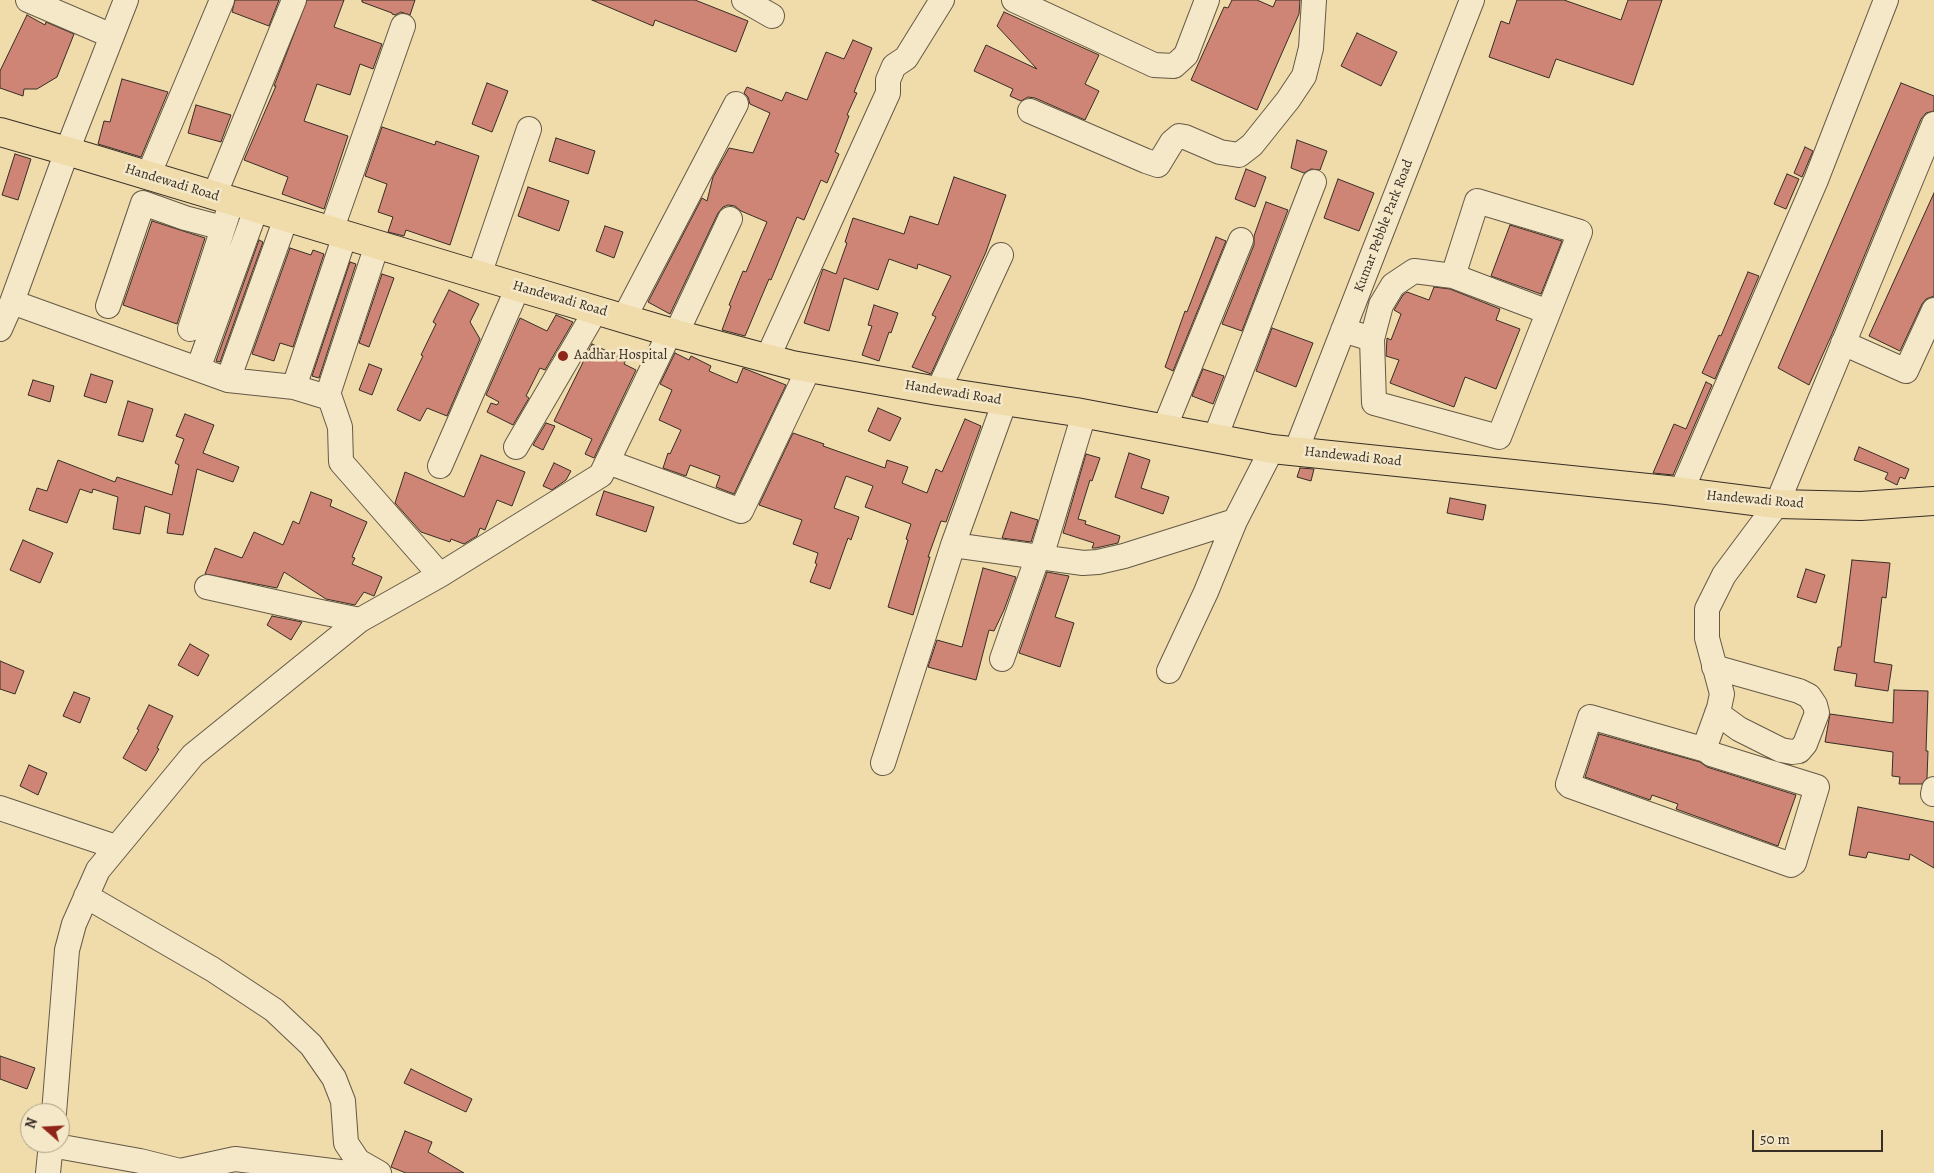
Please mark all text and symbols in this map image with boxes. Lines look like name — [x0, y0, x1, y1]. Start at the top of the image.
street label: Kumar Pebble Park Road — [1351, 157, 1417, 295]
street label: Handewadi Road — [123, 161, 221, 205]
street label: Handewadi Road — [511, 277, 609, 321]
place label: Aadhar Hospital — [574, 348, 667, 364]
marker: Aadhar Hospital — [556, 349, 570, 363]
street label: Handewadi Road — [903, 377, 1003, 409]
street label: Handewadi Road — [1303, 444, 1403, 470]
street label: Handewadi Road — [1706, 487, 1804, 513]
north arrow — [20, 1103, 70, 1153]
text: N — [21, 1115, 42, 1131]
scale bar — [1754, 1120, 1885, 1152]
text: 50 m — [1760, 1129, 1790, 1149]

